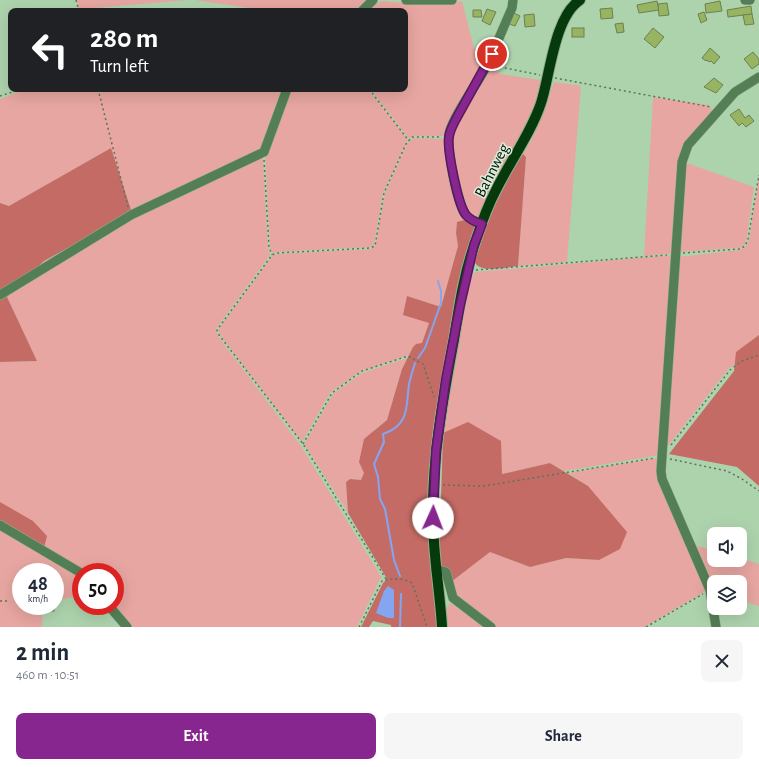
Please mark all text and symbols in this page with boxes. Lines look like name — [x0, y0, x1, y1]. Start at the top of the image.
icon: left — [24, 24, 76, 76]
text: 280 m — [90, 25, 158, 53]
pin — [475, 37, 509, 71]
icon: arrive — [481, 43, 503, 65]
text: Turn left — [90, 58, 149, 76]
street label: Bahnweg — [472, 141, 512, 200]
position arrow — [412, 497, 454, 539]
map controls — [707, 527, 747, 615]
button: sound — [707, 527, 747, 567]
speed limit sign: 50 — [72, 563, 124, 615]
text: 48 — [28, 574, 48, 594]
button: layers — [707, 575, 747, 615]
text: km/h — [28, 594, 48, 604]
button: close — [701, 640, 743, 682]
text: 2 min — [16, 641, 69, 665]
text: 460 m · 10:51 — [16, 669, 79, 682]
button: Exit — [16, 713, 376, 759]
button: Share — [384, 713, 743, 759]

